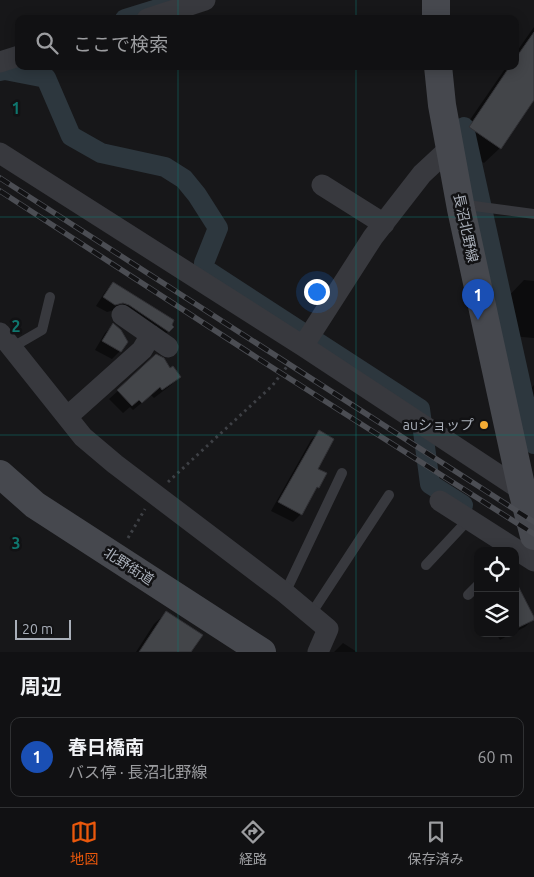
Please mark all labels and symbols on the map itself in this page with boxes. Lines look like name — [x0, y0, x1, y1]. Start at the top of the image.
text: 1 — [11, 99, 21, 117]
street label: 長沼北野線 — [451, 192, 481, 264]
your location — [304, 279, 330, 305]
pin: 1 — [462, 279, 494, 320]
text: 2 — [11, 317, 21, 335]
place label: auショップ — [403, 417, 474, 433]
marker: auショップ — [478, 419, 490, 431]
text: 3 — [11, 534, 21, 552]
street label: 北野街道 — [101, 544, 157, 588]
scale bar — [15, 617, 71, 640]

